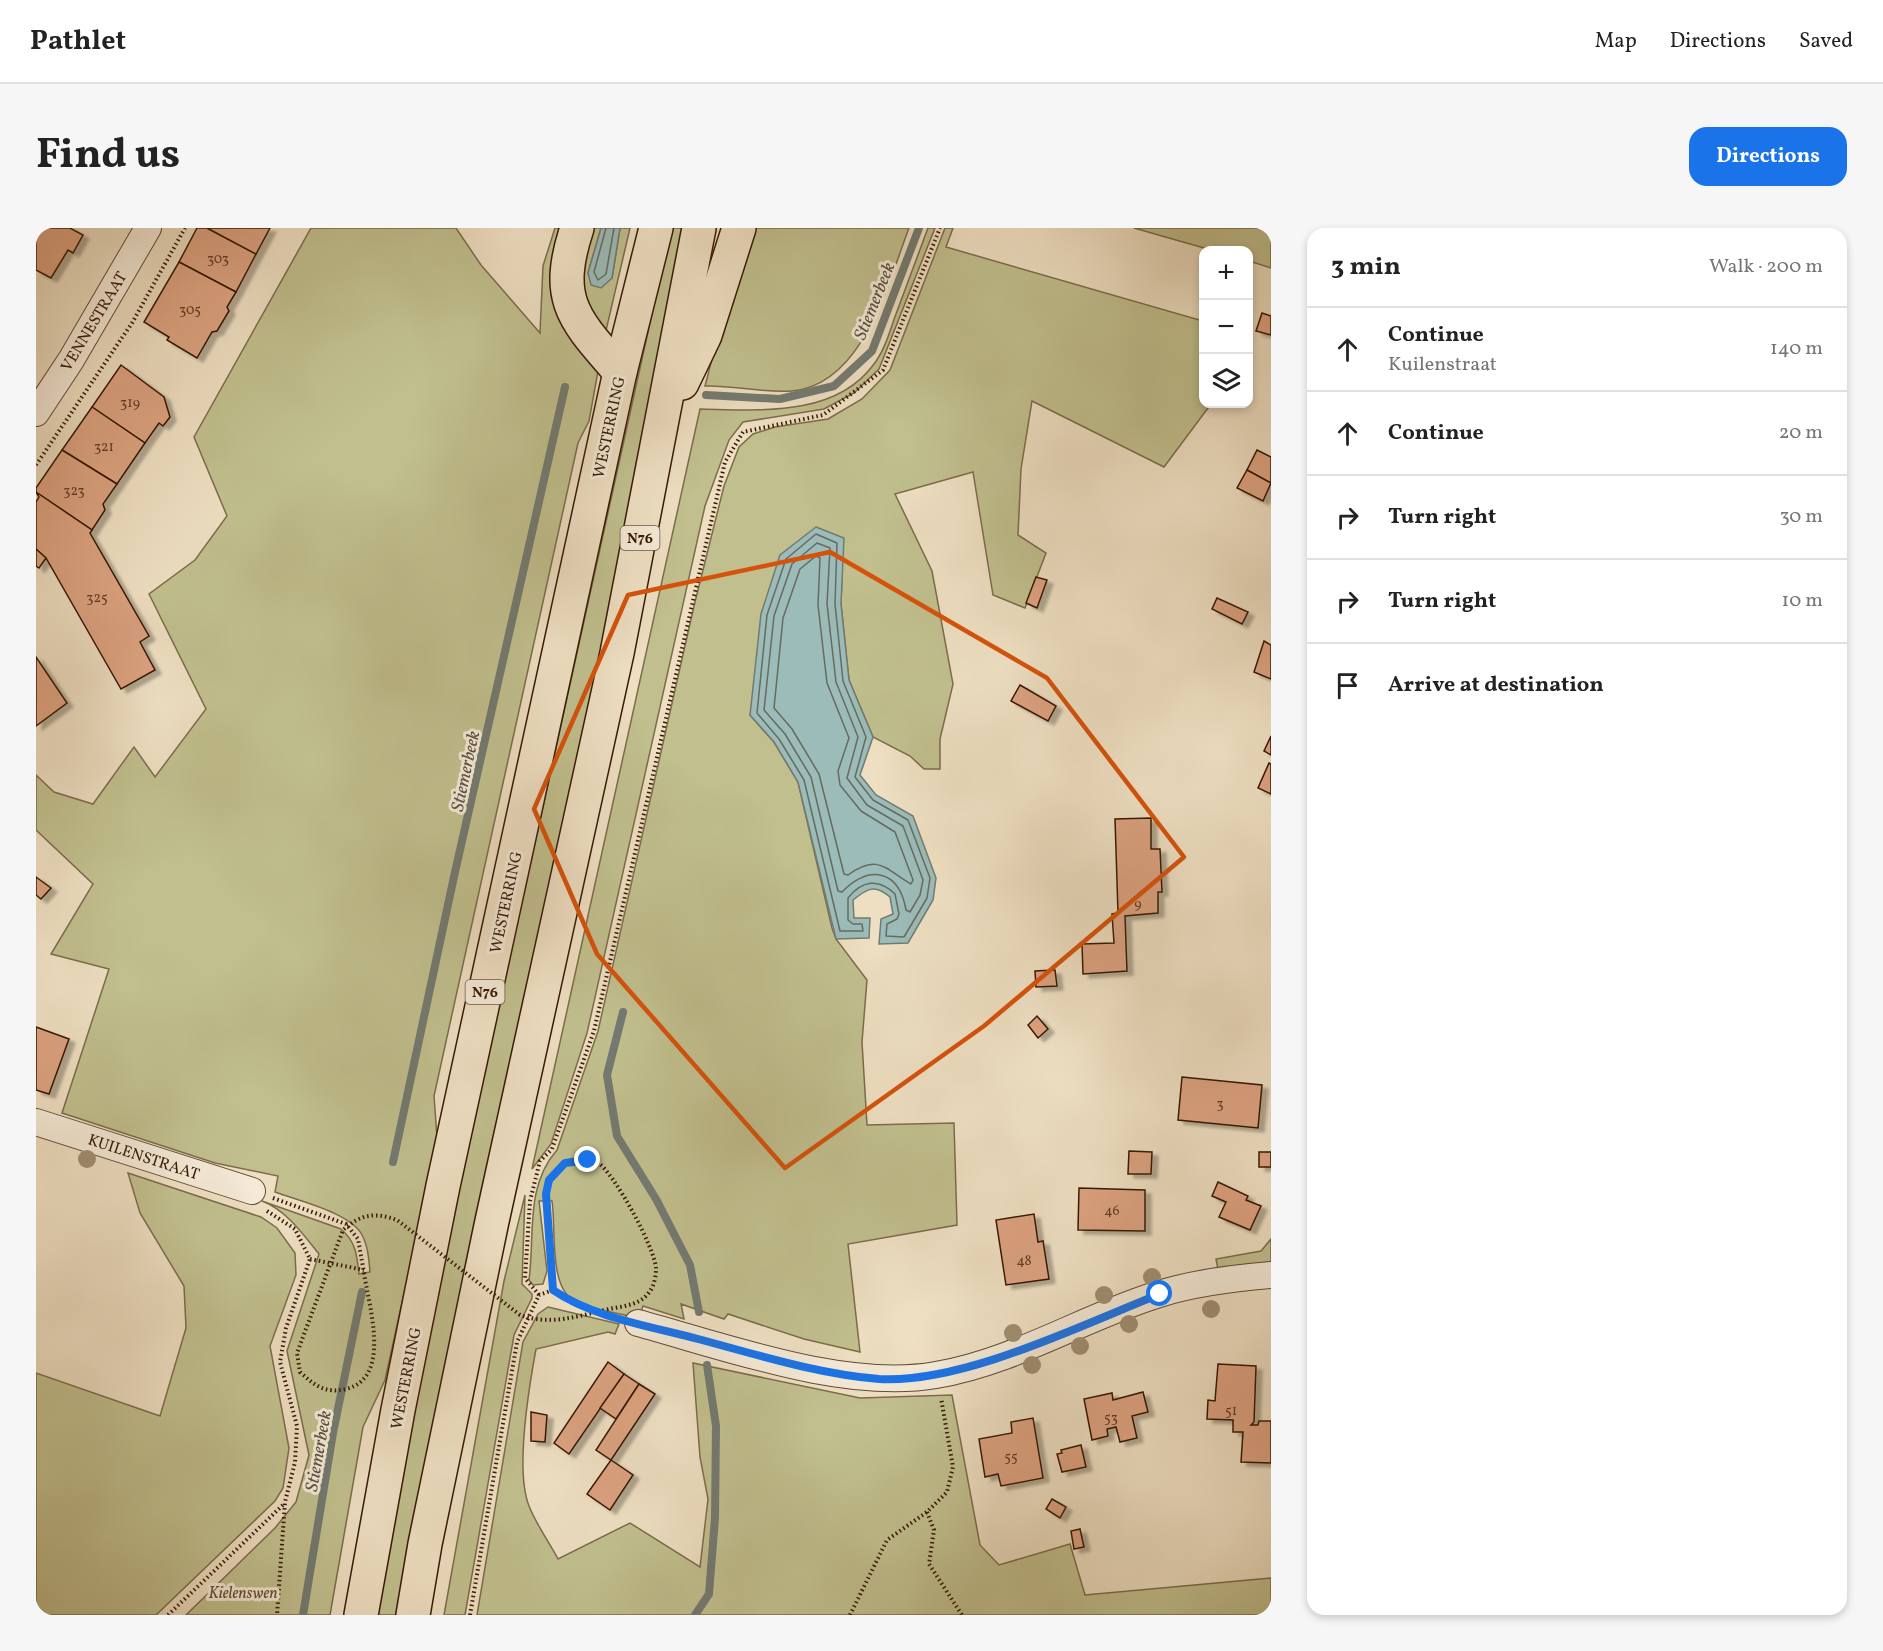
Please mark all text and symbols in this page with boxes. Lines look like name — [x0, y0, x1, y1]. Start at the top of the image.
text: Pathlet — [30, 22, 126, 61]
text: Map — [1595, 27, 1637, 56]
text: Directions — [1670, 27, 1766, 56]
text: Saved — [1799, 27, 1853, 56]
text: Find us — [36, 127, 180, 186]
button: Directions — [1689, 127, 1847, 186]
map controls — [1199, 246, 1253, 408]
button: + — [1199, 246, 1253, 300]
text: 3 min — [1331, 249, 1401, 285]
house number: 303 — [207, 250, 229, 269]
text: Walk · 200 m — [1709, 253, 1823, 281]
water label: Stiemerbeek — [848, 259, 902, 344]
street label: VENNESTRAAT — [56, 268, 133, 376]
button: − — [1199, 300, 1253, 354]
house number: 305 — [179, 301, 201, 320]
text: Continue — [1388, 320, 1484, 351]
icon: ahead — [1331, 333, 1364, 366]
text: 140 m — [1770, 335, 1823, 363]
text: Kuilenstraat — [1388, 351, 1497, 379]
button: layers — [1199, 354, 1253, 408]
street label: WESTERRING — [588, 374, 631, 480]
house number: 319 — [120, 394, 140, 413]
icon: ahead — [1331, 417, 1364, 450]
text: Continue — [1388, 418, 1484, 449]
text: 20 m — [1779, 419, 1823, 447]
house number: 321 — [94, 438, 114, 457]
house number: 323 — [63, 482, 85, 501]
icon: right — [1331, 501, 1364, 534]
text: Turn right — [1388, 502, 1496, 533]
text: 30 m — [1779, 503, 1823, 531]
road number: N76 — [620, 526, 660, 550]
icon: right — [1331, 585, 1364, 618]
text: Turn right — [1388, 586, 1496, 617]
text: 10 m — [1782, 587, 1823, 615]
house number: 325 — [86, 589, 108, 608]
icon: arrive — [1331, 669, 1364, 702]
text: Arrive at destination — [1388, 670, 1604, 701]
water label: Stiemerbeek — [446, 729, 487, 814]
street label: WESTERRING — [485, 849, 528, 955]
house number: 9 — [1134, 895, 1142, 914]
road number: N76 — [466, 980, 504, 1004]
house number: 3 — [1216, 1095, 1224, 1114]
street label: KUILENSTRAAT — [85, 1129, 202, 1186]
route end — [574, 1146, 600, 1172]
house number: 46 — [1104, 1202, 1120, 1221]
house number: 48 — [1016, 1252, 1032, 1271]
route start — [1146, 1280, 1172, 1306]
street label: WESTERRING — [386, 1325, 428, 1431]
house number: 51 — [1225, 1402, 1237, 1421]
water label: Stiemerbeek — [300, 1409, 339, 1494]
house number: 53 — [1104, 1409, 1118, 1428]
house number: 55 — [1004, 1448, 1018, 1467]
park label: Kielenswen — [208, 1583, 278, 1605]

